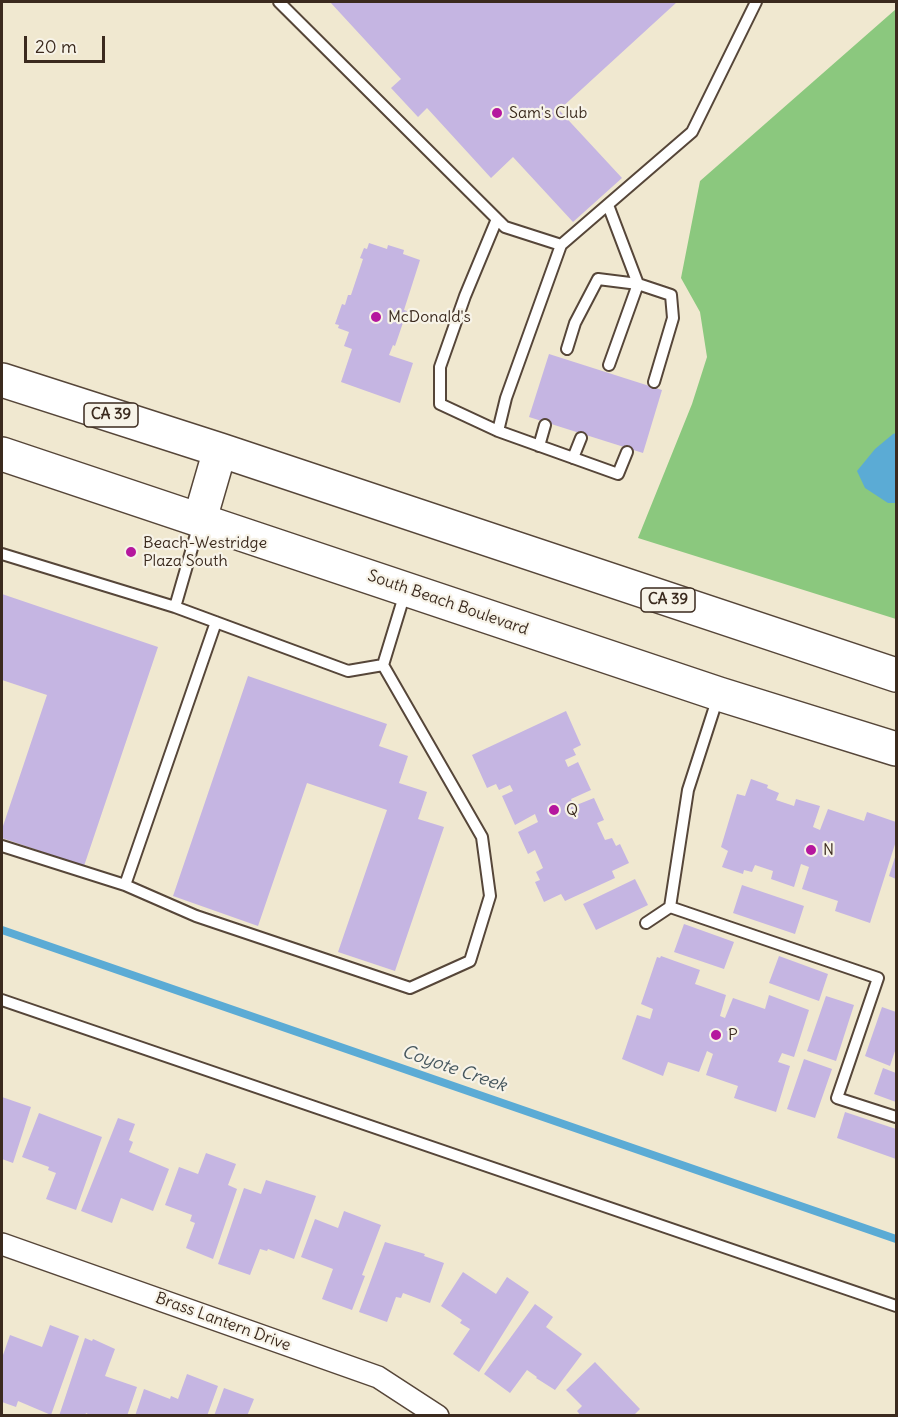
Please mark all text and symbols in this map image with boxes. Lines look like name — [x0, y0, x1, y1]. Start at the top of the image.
scale bar — [27, 24, 108, 62]
text: 20 m — [35, 35, 77, 58]
place label: Sam's Club — [509, 103, 587, 123]
marker: Sam's Club — [490, 106, 504, 120]
place label: McDonald's — [388, 307, 471, 327]
marker: McDonald's — [369, 310, 383, 324]
road number: CA 39 — [84, 403, 138, 427]
place label: Beach-Westridge Plaza South — [143, 533, 267, 571]
marker: Beach-Westridge Plaza South — [124, 545, 138, 559]
street label: South Beach Boulevard — [365, 566, 531, 640]
road number: CA 39 — [641, 588, 695, 612]
place label: Q — [566, 800, 578, 820]
marker: Q — [547, 803, 561, 817]
place label: N — [823, 840, 834, 860]
marker: N — [804, 843, 818, 857]
place label: P — [728, 1025, 738, 1045]
marker: P — [709, 1028, 723, 1042]
water label: Coyote Creek — [399, 1041, 509, 1097]
street label: Brass Lantern Drive — [153, 1289, 293, 1355]

